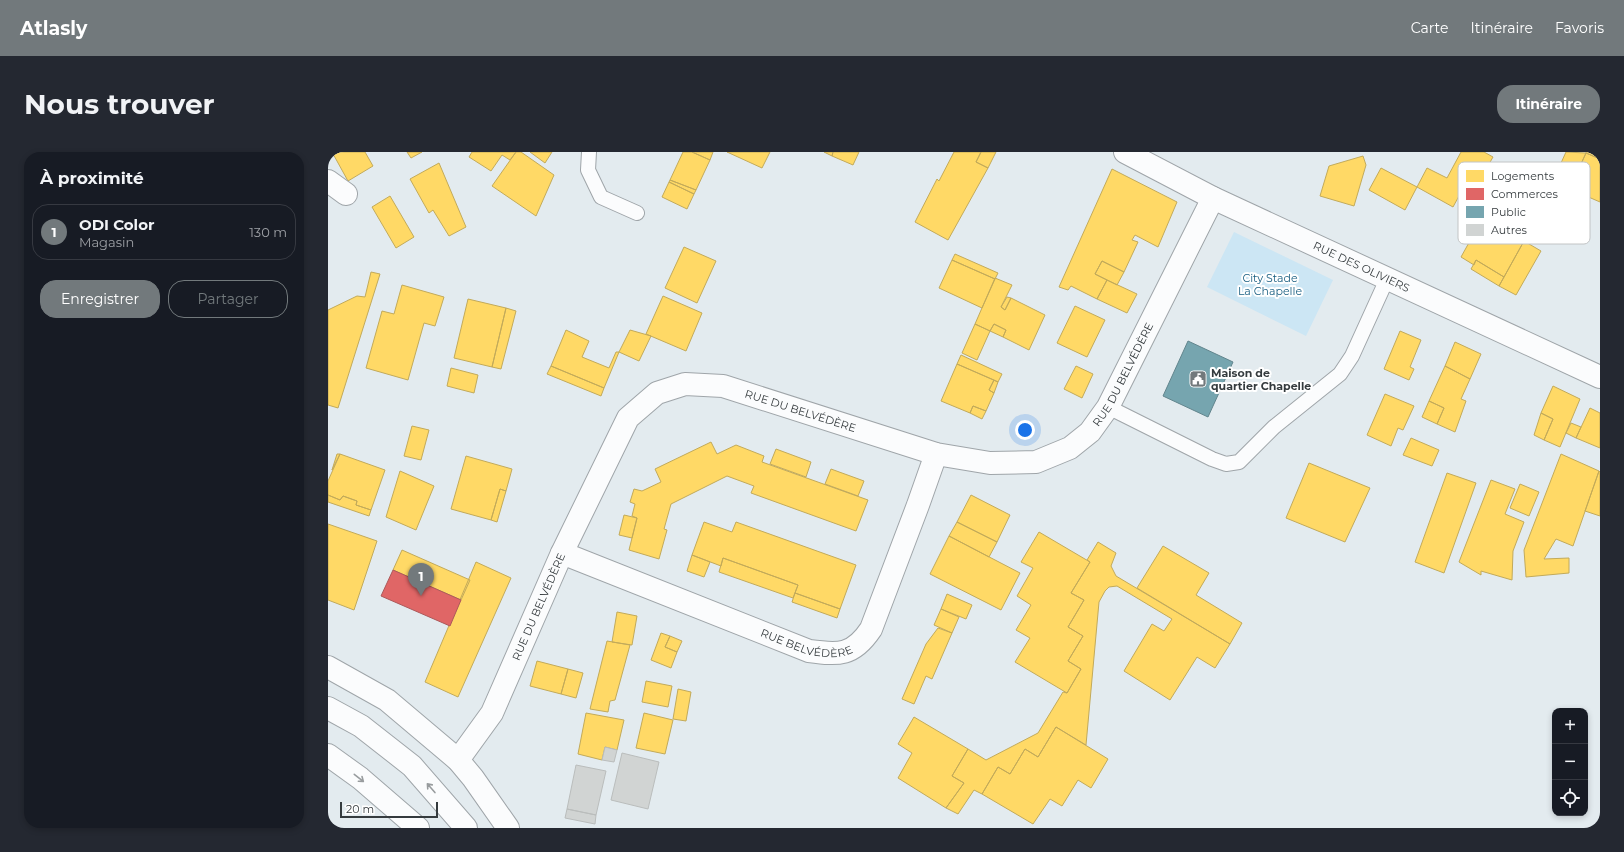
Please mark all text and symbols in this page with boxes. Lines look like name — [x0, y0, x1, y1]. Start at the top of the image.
text: Atlasly — [20, 17, 87, 40]
text: Carte — [1411, 19, 1448, 37]
text: Itinéraire — [1470, 19, 1533, 37]
text: Favoris — [1555, 19, 1604, 37]
button: Itinéraire — [1497, 85, 1600, 123]
text: Nous trouver — [24, 87, 215, 121]
legend — [1458, 162, 1590, 244]
text: À proximité — [40, 168, 144, 188]
text: Logements — [1491, 169, 1555, 183]
text: Commerces — [1491, 187, 1558, 201]
text: Public — [1491, 205, 1526, 219]
text: ODI Color — [79, 215, 154, 234]
text: Autres — [1491, 223, 1528, 237]
text: 1 — [51, 224, 57, 240]
text: 130 m — [249, 224, 287, 240]
text: Magasin — [79, 234, 134, 250]
street label: RUE DES OLIVIERS — [1311, 238, 1412, 295]
park label: City Stade La Chapelle — [1238, 271, 1302, 298]
button: Enregistrer — [40, 280, 160, 318]
button: Partager — [168, 280, 288, 318]
street label: RUE DU BELVÉDÈRE — [1089, 320, 1156, 429]
place label: Maison de quartier Chapelle — [1211, 366, 1311, 393]
public building icon: Maison de quartier Chapelle — [1188, 369, 1208, 389]
street label: RUE DU BELVÉDÈRE — [743, 386, 858, 435]
your location — [1015, 420, 1035, 440]
street label: RUE DU BELVÉDÈRE — [509, 551, 568, 663]
pin: 1 — [408, 563, 434, 596]
street label: RUE BELVÉDÈRE — [759, 626, 855, 660]
map controls — [1552, 708, 1588, 816]
button: + — [1552, 708, 1588, 744]
button: − — [1552, 744, 1588, 780]
one-way arrow — [354, 773, 365, 782]
button: locate — [1552, 780, 1588, 816]
one-way arrow — [427, 783, 436, 793]
scale bar — [340, 800, 438, 819]
text: 20 m — [346, 802, 374, 816]

